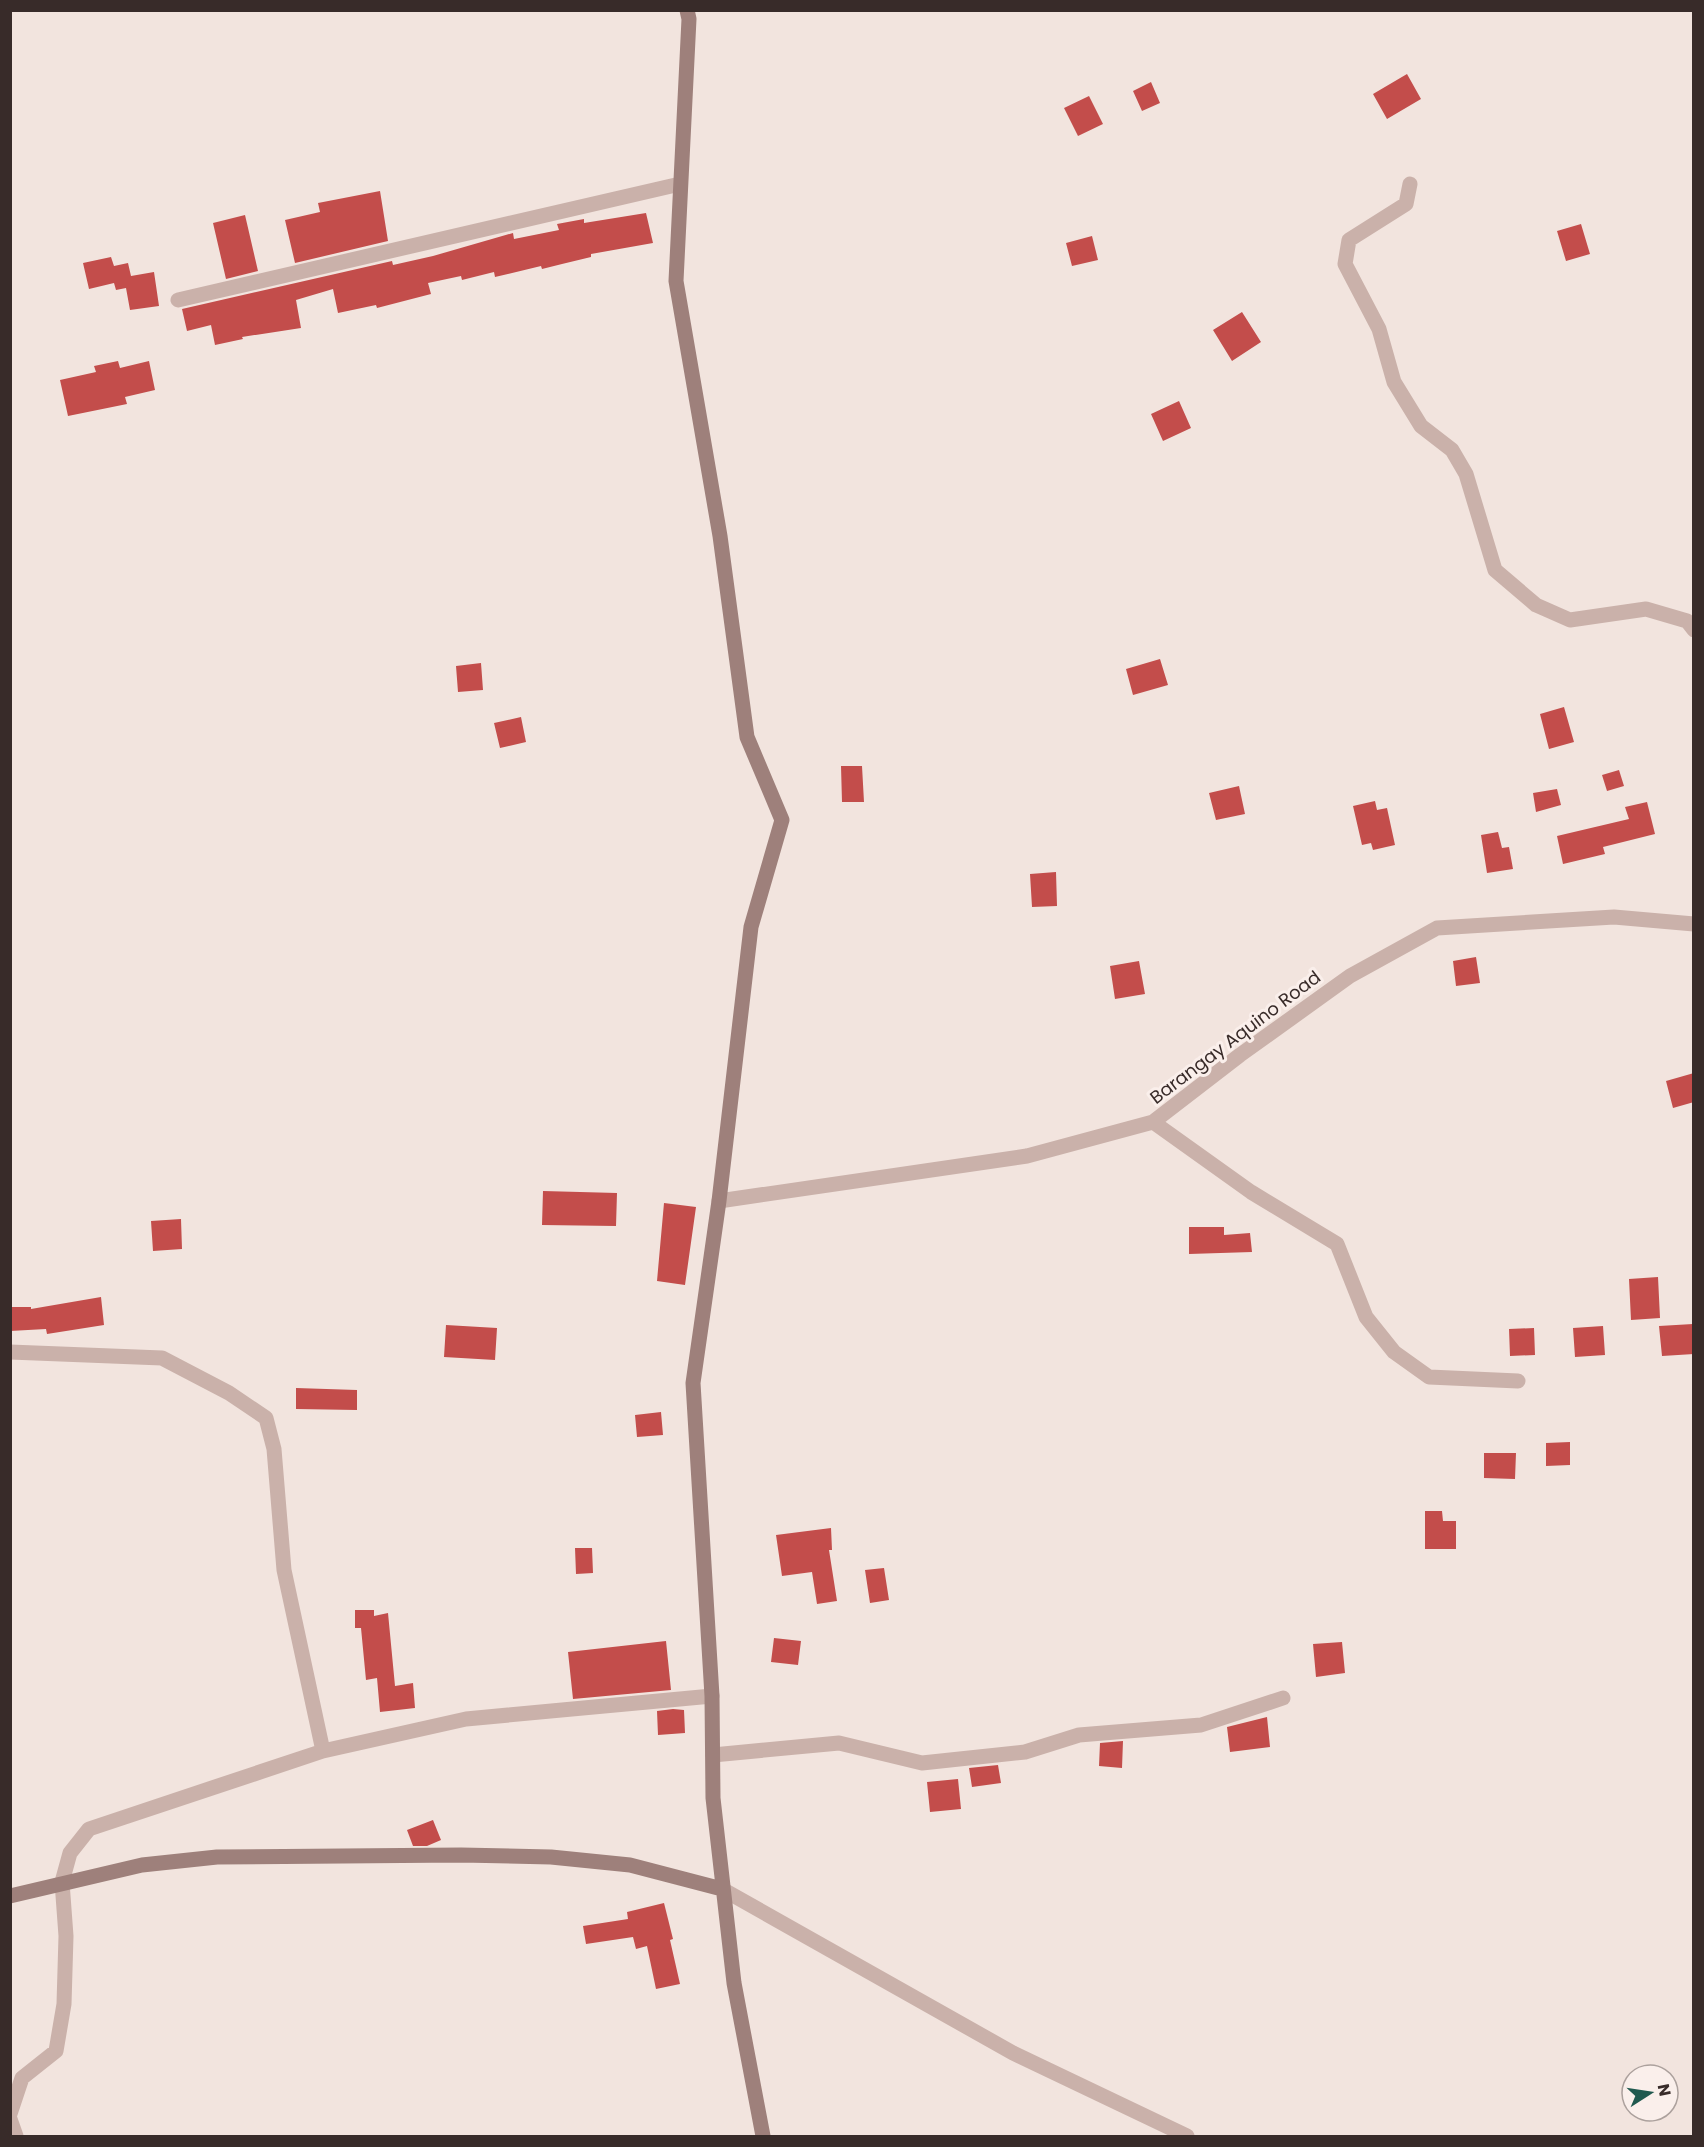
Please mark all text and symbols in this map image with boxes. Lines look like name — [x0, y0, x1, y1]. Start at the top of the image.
street label: Barangay Aquino Road — [1145, 964, 1325, 1110]
north arrow — [1620, 2063, 1680, 2123]
text: N — [1652, 2082, 1677, 2098]

